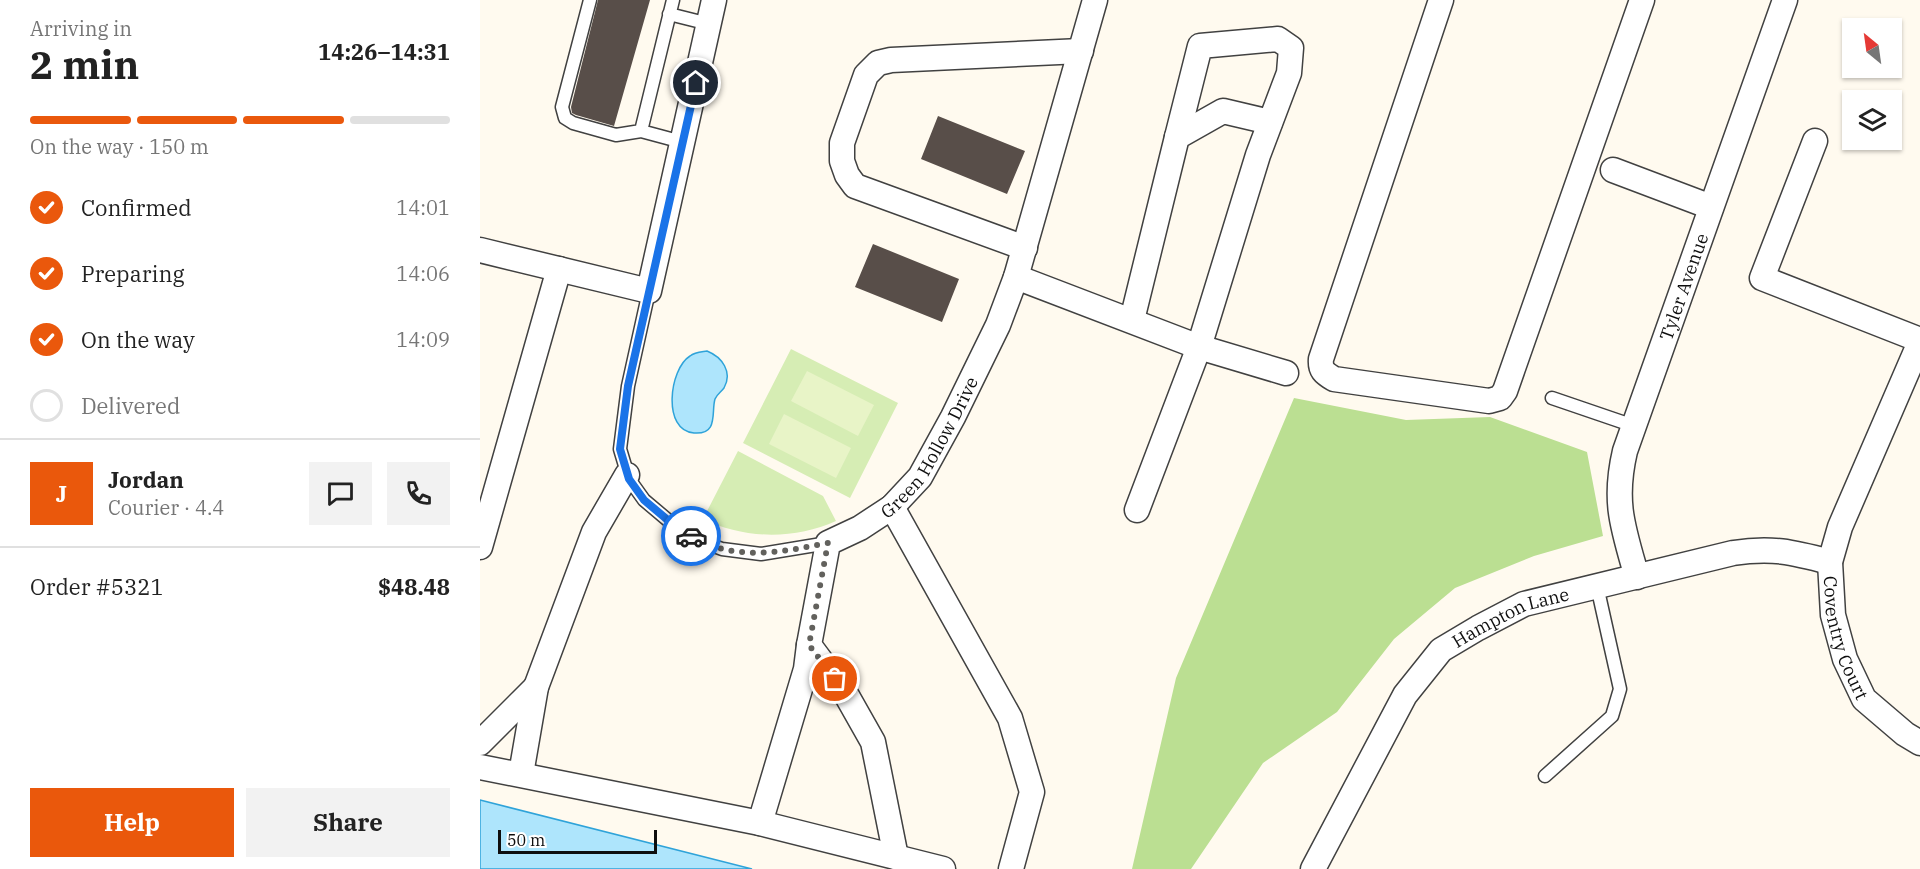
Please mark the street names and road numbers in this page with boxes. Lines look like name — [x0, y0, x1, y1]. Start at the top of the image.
street label: Tyler Avenue — [1654, 230, 1713, 343]
street label: Green Hollow Drive — [876, 373, 983, 523]
street label: Coventry Court — [1819, 575, 1874, 703]
street label: Hampton Lane — [1448, 582, 1571, 652]

